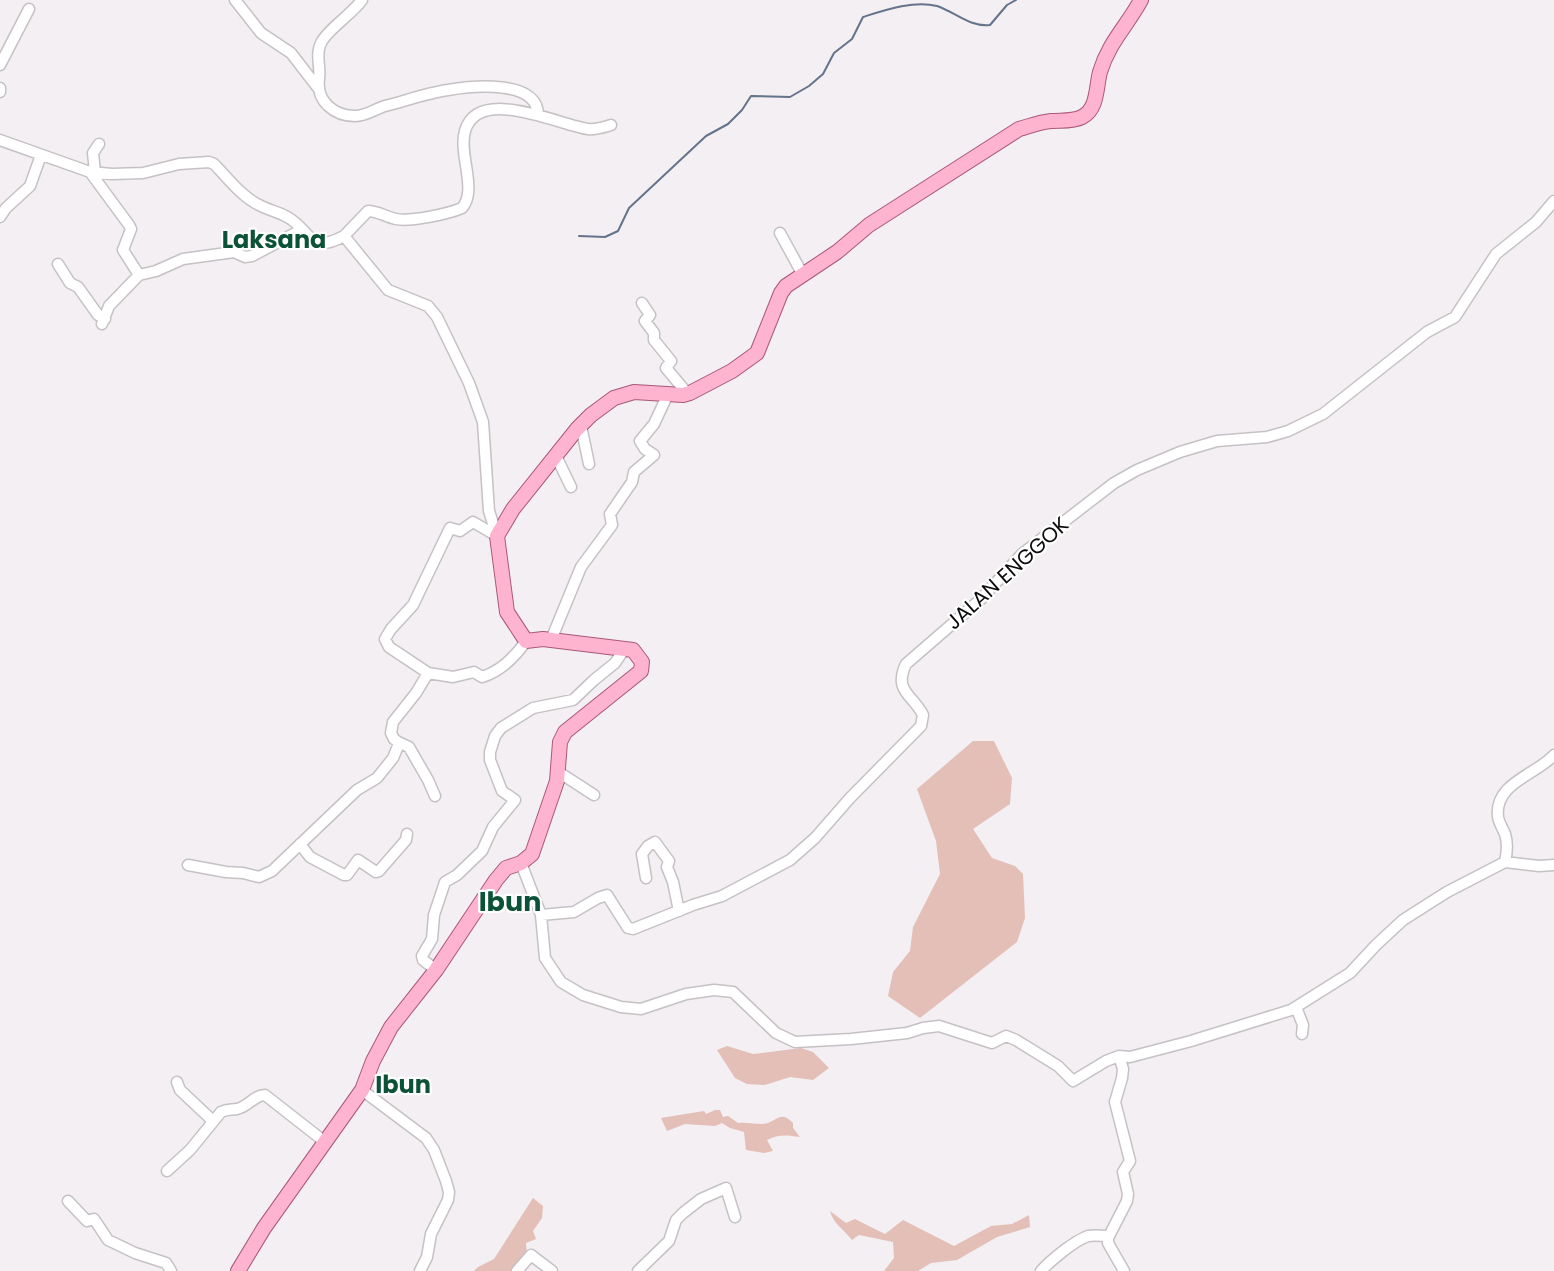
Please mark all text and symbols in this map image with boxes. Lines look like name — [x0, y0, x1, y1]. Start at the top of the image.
district label: Laksana — [222, 223, 326, 256]
street label: JALAN ENGGOK — [939, 510, 1075, 636]
district label: Ibun — [479, 883, 541, 920]
district label: Ibun — [375, 1068, 431, 1101]

